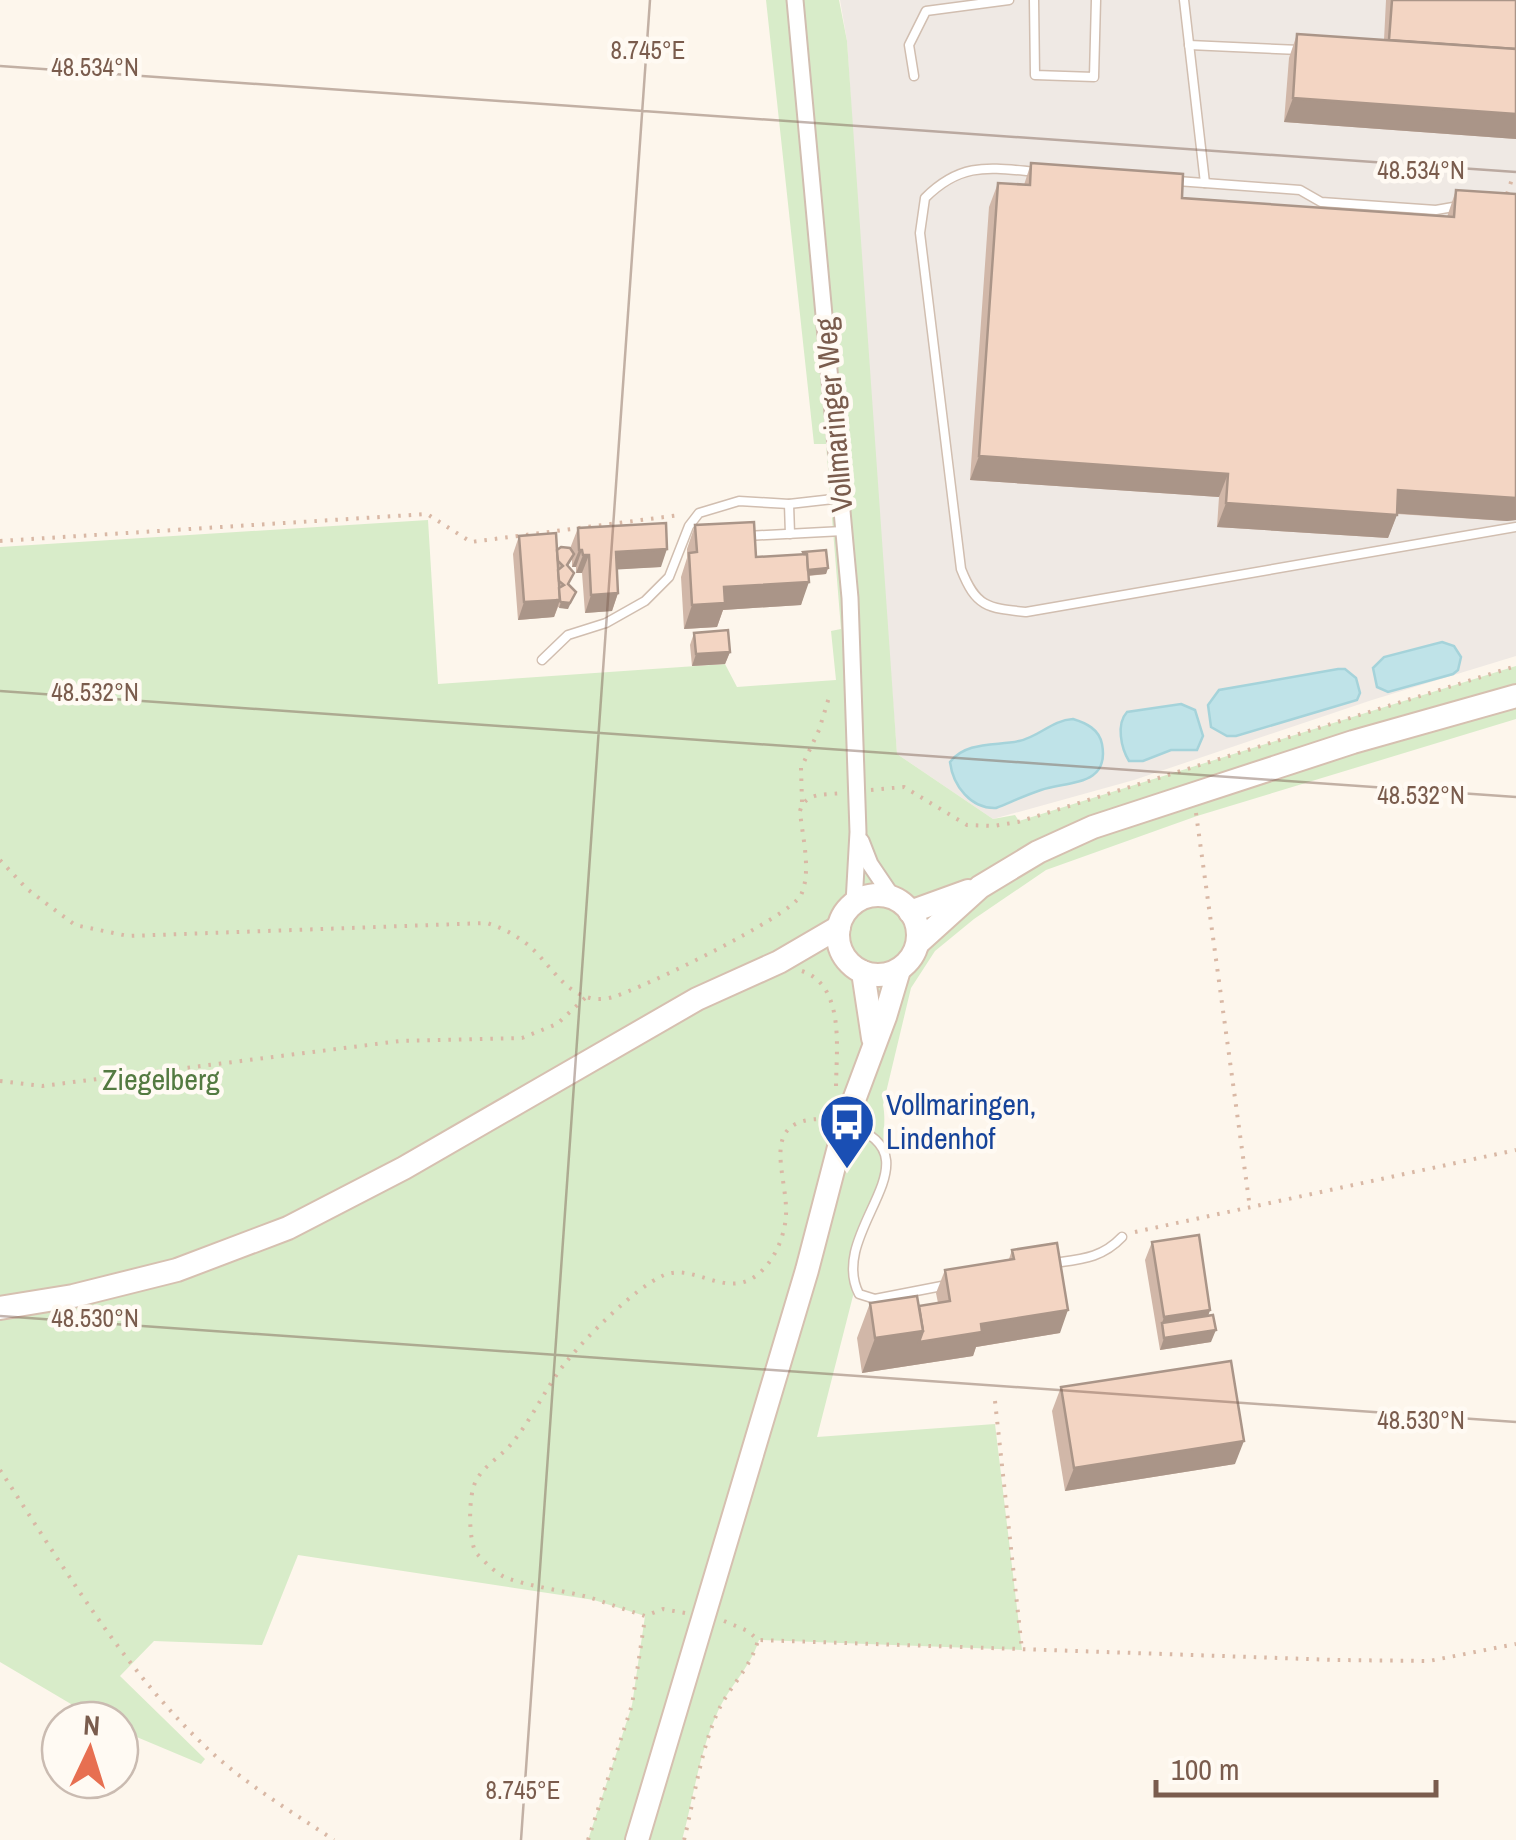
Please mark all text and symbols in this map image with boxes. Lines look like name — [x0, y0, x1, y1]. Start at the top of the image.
text: 8.745°E — [611, 33, 685, 67]
text: 48.534°N — [51, 50, 139, 84]
text: 48.534°N — [1377, 153, 1465, 187]
street label: Vollmaringer Weg — [805, 316, 861, 514]
text: 48.532°N — [51, 675, 139, 709]
text: 48.532°N — [1377, 778, 1465, 812]
park label: Ziegelberg — [102, 1059, 220, 1099]
place label: Vollmaringen, Lindenhof — [886, 1084, 1036, 1158]
bus stop icon: Vollmaringen, Lindenhof — [817, 1092, 877, 1171]
text: 48.530°N — [51, 1301, 139, 1335]
text: 48.530°N — [1377, 1403, 1465, 1437]
north arrow — [40, 1700, 140, 1800]
text: N — [82, 1706, 101, 1745]
scale bar — [1156, 1735, 1436, 1797]
text: 100 m — [1171, 1749, 1239, 1789]
text: 8.745°E — [486, 1773, 560, 1807]

